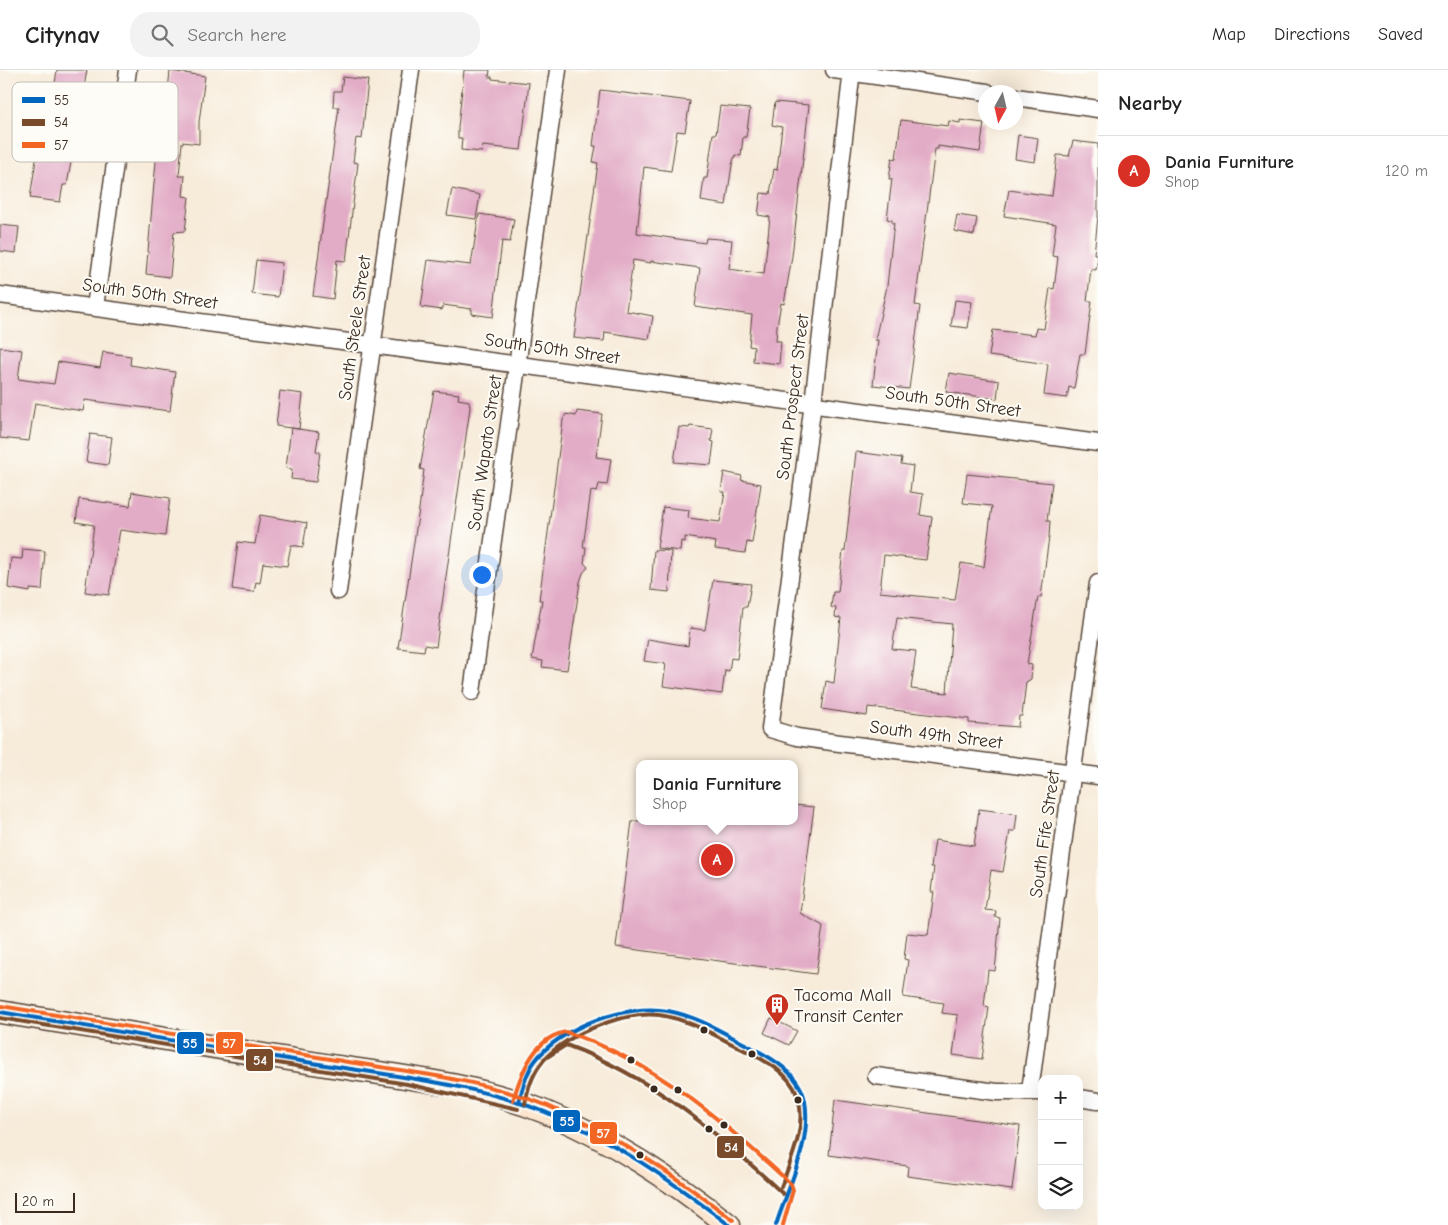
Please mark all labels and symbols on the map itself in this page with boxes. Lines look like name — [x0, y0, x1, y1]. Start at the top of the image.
legend — [12, 82, 178, 162]
north arrow — [978, 85, 1023, 130]
text: 55 — [54, 92, 69, 109]
text: 54 — [54, 114, 69, 131]
text: 57 — [54, 137, 69, 154]
street label: South Steele Street — [334, 253, 376, 402]
street label: South 50th Street — [81, 274, 220, 314]
street label: South Prospect Street — [772, 312, 814, 481]
street label: South 50th Street — [483, 329, 622, 369]
street label: South Wapato Street — [464, 373, 506, 532]
street label: South 50th Street — [884, 382, 1023, 422]
your location — [469, 562, 495, 588]
street label: South 49th Street — [868, 716, 1004, 754]
street label: South Fife Street — [1026, 768, 1064, 899]
pin: A — [701, 841, 733, 879]
place label: Tacoma Mall Transit Center — [794, 985, 904, 1027]
building icon: Tacoma Mall Transit Center — [764, 992, 790, 1026]
unlabelled marker — [699, 1025, 709, 1035]
line badge: 55 — [176, 1031, 205, 1055]
line badge: 57 — [215, 1031, 244, 1055]
text: 55 — [183, 1035, 197, 1052]
text: 57 — [222, 1035, 237, 1052]
line badge: 54 — [245, 1048, 274, 1072]
unlabelled marker — [747, 1049, 757, 1059]
text: 54 — [253, 1052, 267, 1069]
unlabelled marker — [626, 1055, 636, 1065]
unlabelled marker — [649, 1084, 659, 1094]
unlabelled marker — [673, 1085, 683, 1095]
unlabelled marker — [793, 1095, 803, 1105]
line badge: 55 — [552, 1109, 581, 1133]
text: 55 — [560, 1113, 574, 1130]
unlabelled marker — [719, 1120, 729, 1130]
line badge: 57 — [589, 1121, 618, 1145]
unlabelled marker — [704, 1124, 714, 1134]
text: 57 — [596, 1125, 611, 1142]
line badge: 54 — [716, 1135, 745, 1159]
text: 54 — [724, 1139, 738, 1156]
unlabelled marker — [635, 1150, 645, 1160]
scale bar — [15, 1190, 75, 1213]

